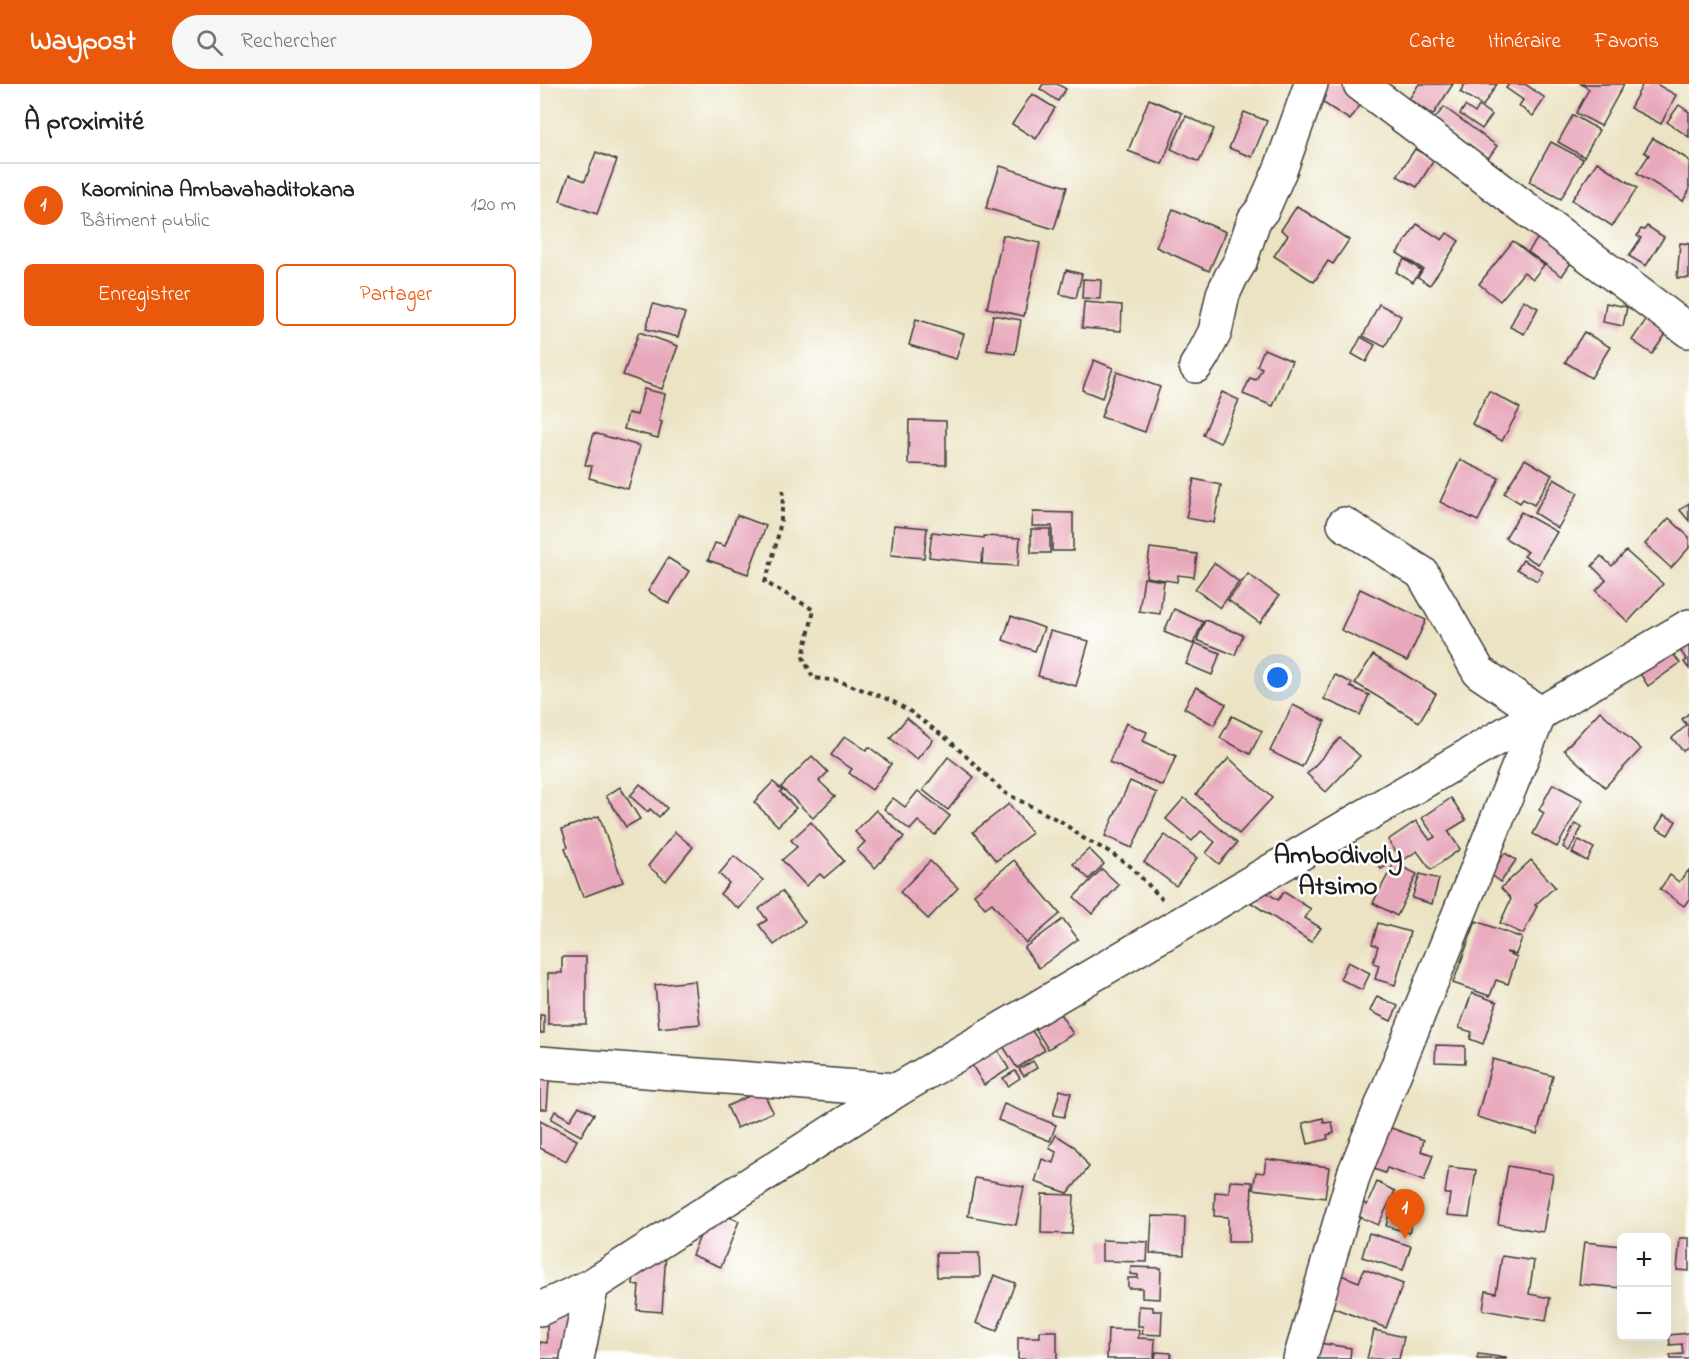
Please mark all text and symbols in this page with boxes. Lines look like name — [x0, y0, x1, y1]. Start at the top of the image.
search box — [172, 15, 592, 69]
text: Waypost — [30, 22, 136, 63]
icon: search — [193, 26, 226, 59]
text: Rechercher — [241, 26, 337, 58]
text: Carte — [1409, 27, 1455, 57]
text: Itinéraire — [1488, 27, 1561, 57]
text: Favoris — [1594, 27, 1659, 57]
text: À proximité — [24, 104, 144, 142]
text: Kaominina Ambavahaditokana — [81, 175, 355, 207]
text: 1 — [40, 191, 47, 220]
text: 120 m — [471, 191, 516, 220]
text: Bâtiment public — [81, 207, 210, 236]
button: Enregistrer — [24, 264, 264, 326]
button: Partager — [276, 264, 516, 326]
your location — [1263, 663, 1292, 692]
district label: Ambodivoly Atsimo — [1273, 837, 1403, 907]
pin: 1 — [1386, 1190, 1424, 1239]
map controls — [1617, 1233, 1671, 1341]
button: + — [1617, 1233, 1671, 1287]
button: − — [1617, 1287, 1671, 1341]

